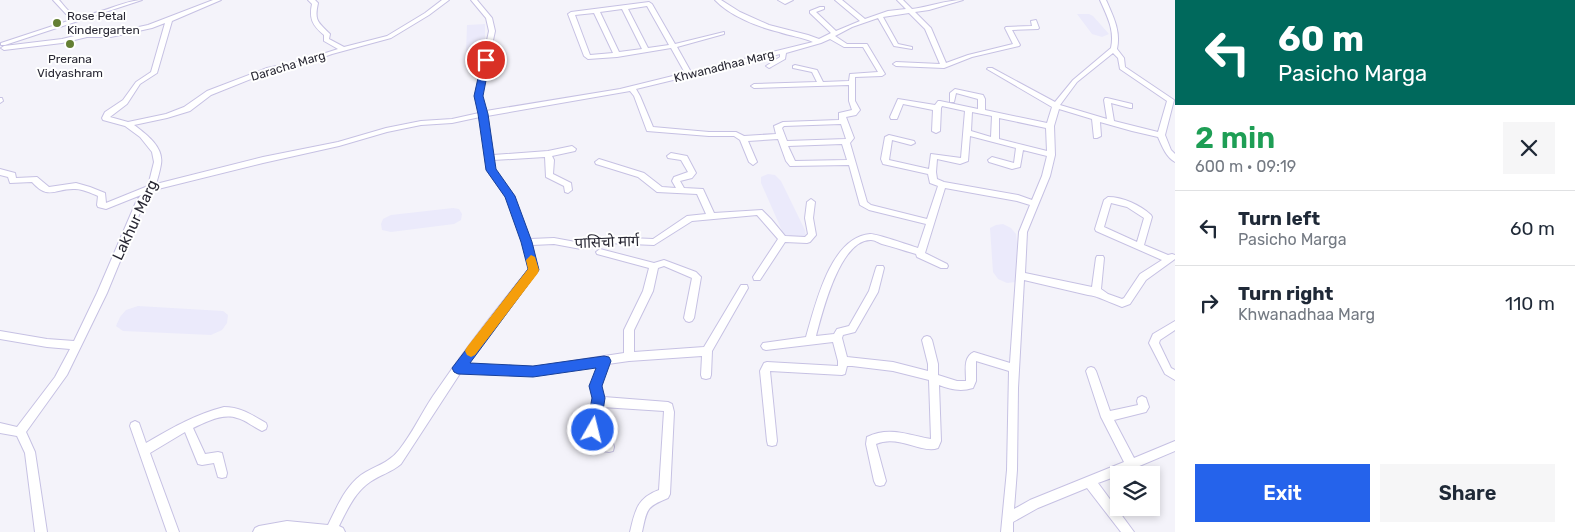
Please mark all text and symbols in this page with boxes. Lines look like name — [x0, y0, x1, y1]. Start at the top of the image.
place label: Rose Petal Kindergarten — [67, 9, 140, 37]
marker: Rose Petal Kindergarten — [51, 17, 63, 29]
text: 60 m — [1278, 18, 1364, 60]
icon: left — [1195, 20, 1260, 85]
marker: Prerana Vidyashram — [64, 38, 76, 50]
pin — [465, 39, 507, 81]
icon: arrive — [472, 46, 500, 74]
street label: Khwanadhaa Marg — [672, 47, 776, 85]
street label: Daracha Marg — [249, 48, 327, 84]
place label: Prerana Vidyashram — [37, 52, 103, 80]
text: Pasicho Marga — [1278, 60, 1427, 87]
text: 2 min — [1195, 120, 1275, 156]
button: close — [1503, 122, 1555, 174]
text: 600 m · 09:19 — [1195, 157, 1296, 176]
street label: Lakhur Marg — [109, 177, 161, 263]
text: Turn left — [1238, 207, 1320, 230]
icon: left — [1195, 214, 1223, 242]
text: 60 m — [1510, 217, 1555, 240]
text: Pasicho Marga — [1238, 230, 1347, 249]
street label: पासिचो मार्ग — [574, 232, 641, 252]
text: Turn right — [1238, 282, 1333, 305]
icon: right — [1195, 289, 1223, 317]
text: 110 m — [1505, 292, 1555, 315]
text: Khwanadhaa Marg — [1238, 305, 1375, 324]
position arrow — [566, 403, 618, 455]
button: Exit — [1195, 464, 1370, 522]
button: Share — [1380, 464, 1555, 522]
map controls — [1110, 466, 1160, 516]
button: layers — [1110, 466, 1160, 516]

